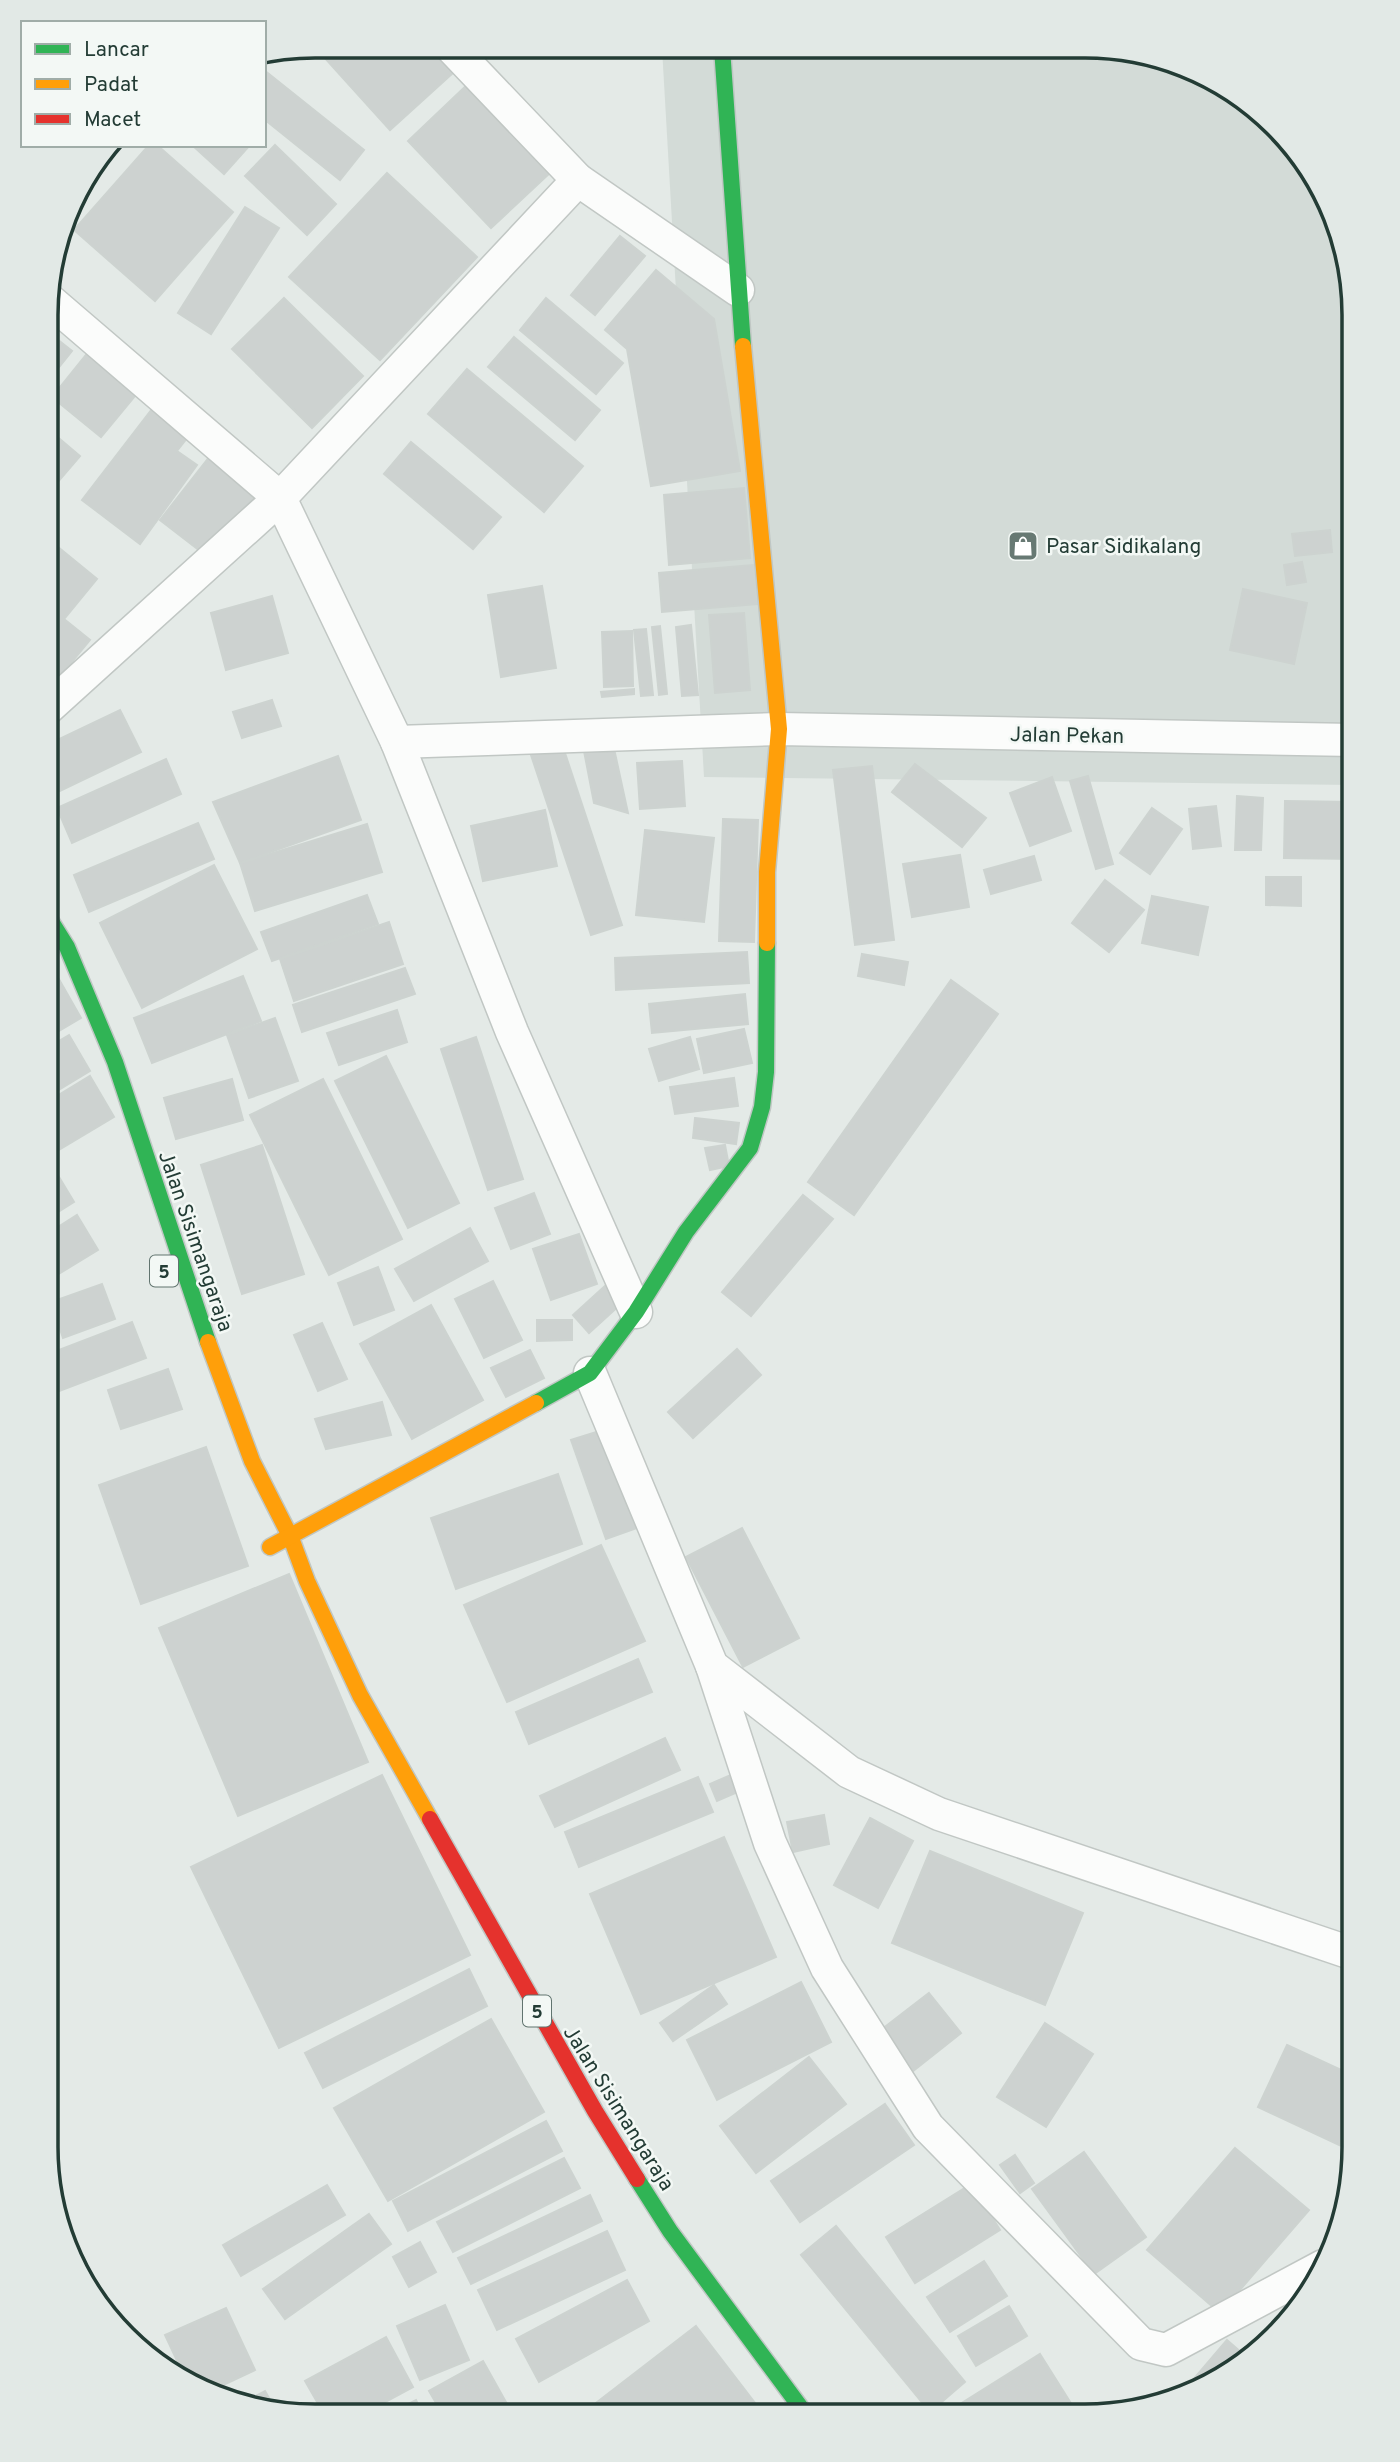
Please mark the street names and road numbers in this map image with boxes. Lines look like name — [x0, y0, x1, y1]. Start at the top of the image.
street label: Jalan Pekan — [1010, 722, 1124, 751]
street label: Jalan Sisimangaraja — [151, 1147, 238, 1336]
road number: 5 — [150, 1256, 178, 1287]
road number: 5 — [523, 1996, 551, 2026]
street label: Jalan Sisimangaraja — [556, 2021, 679, 2196]

